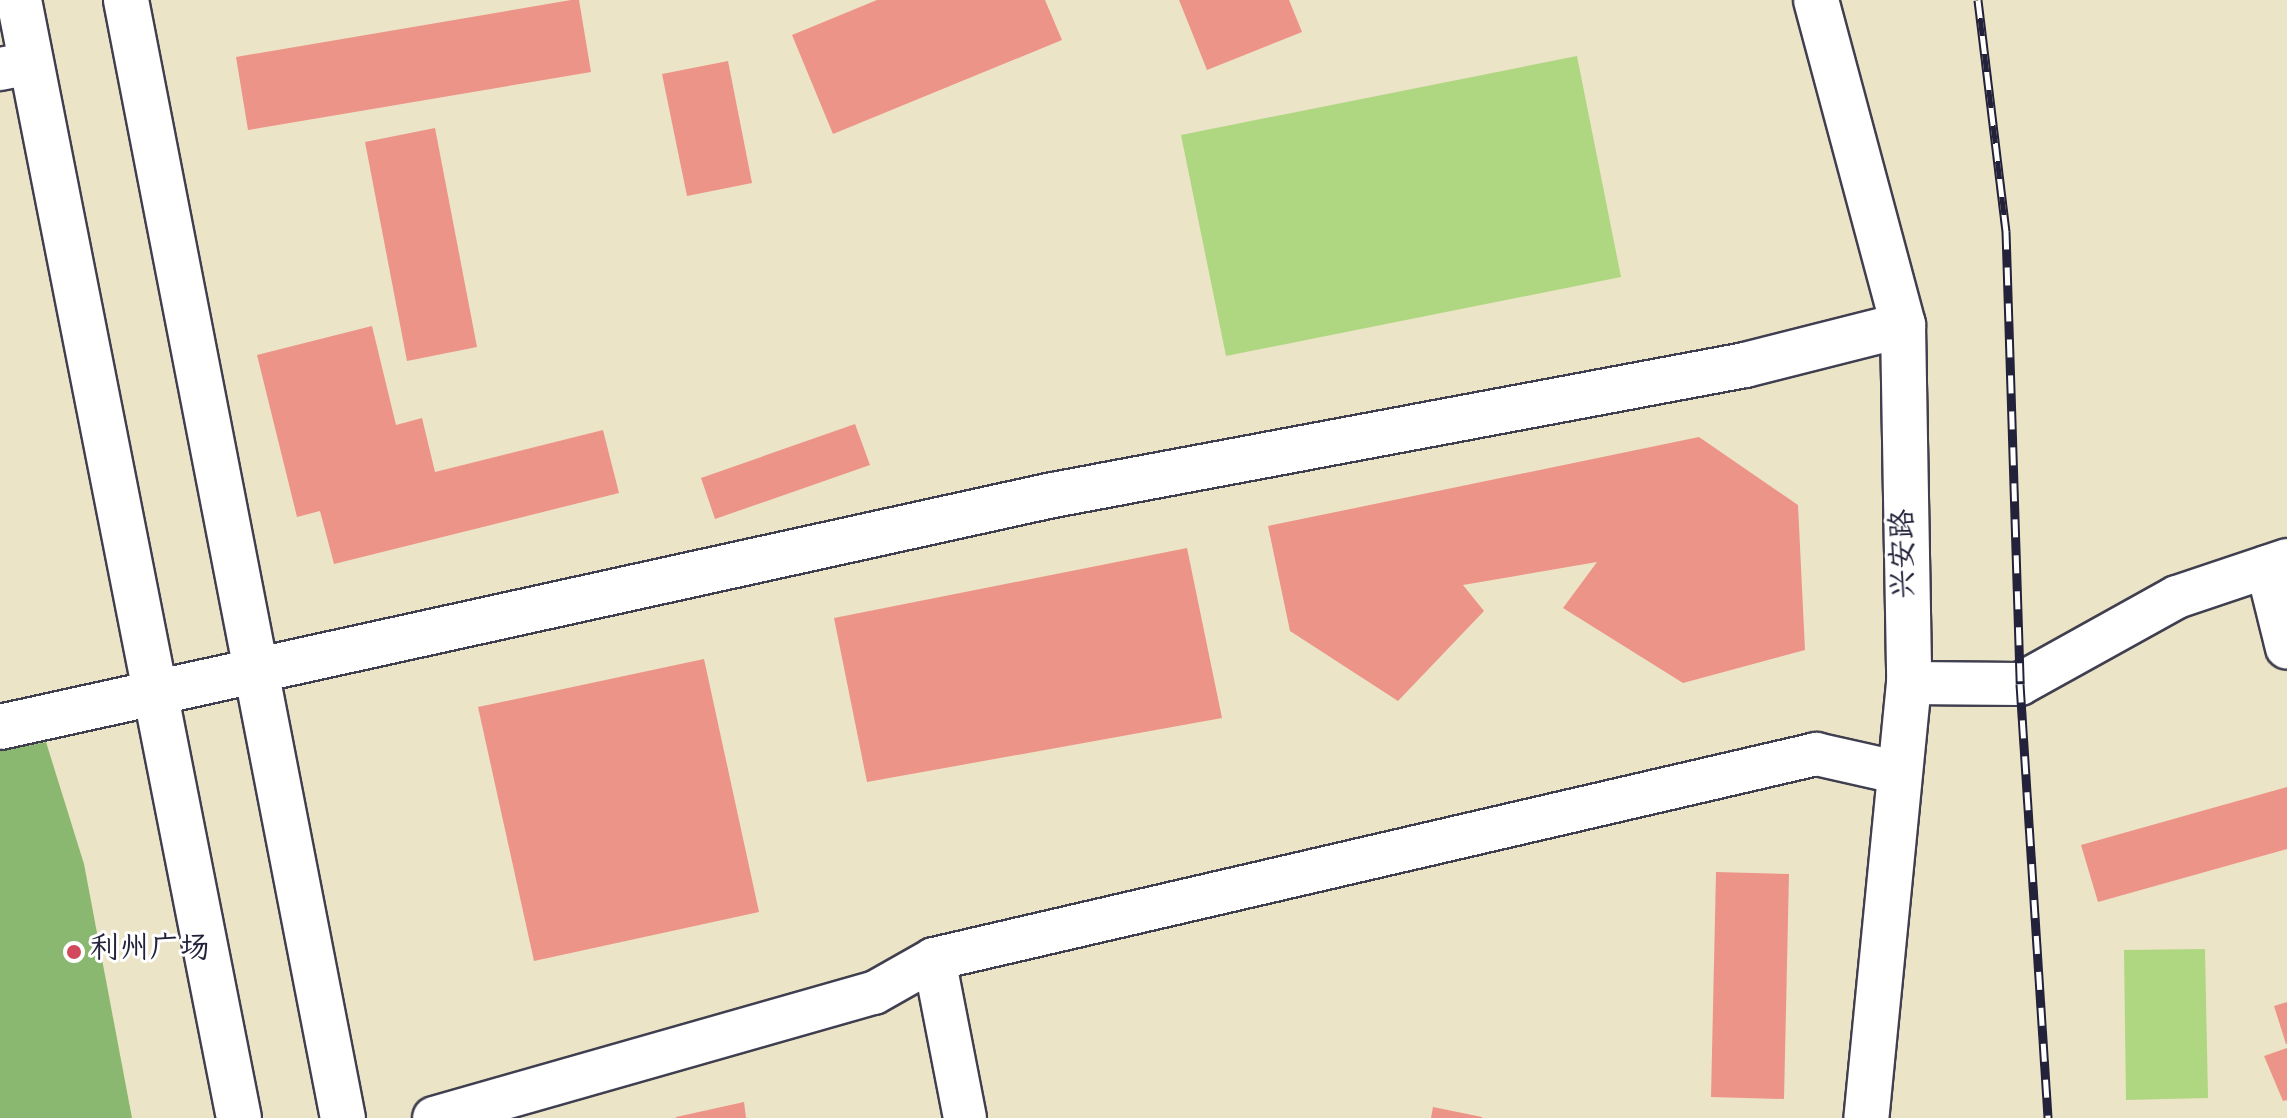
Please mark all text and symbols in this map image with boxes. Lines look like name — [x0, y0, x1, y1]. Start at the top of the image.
street label: 兴安路 — [1888, 509, 1926, 599]
place label: 利州广场 — [90, 934, 210, 970]
marker: 利州广场 — [65, 943, 83, 961]

